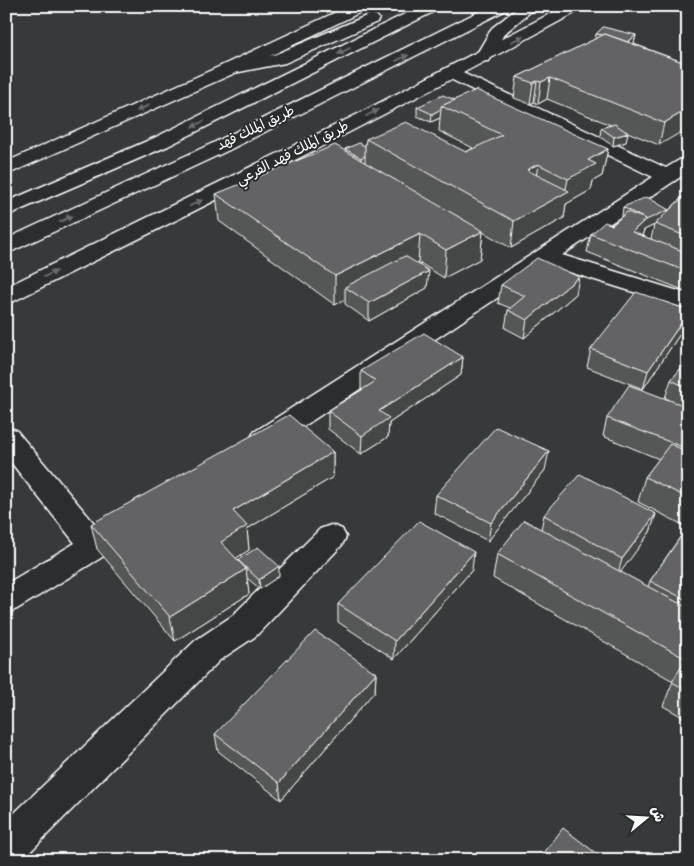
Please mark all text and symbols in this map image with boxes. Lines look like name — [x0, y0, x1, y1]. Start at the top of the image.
one-way arrow — [509, 35, 524, 43]
one-way arrow — [337, 47, 351, 55]
one-way arrow — [395, 54, 409, 62]
street label: طريق الملك فهد — [213, 101, 299, 157]
one-way arrow — [136, 104, 150, 112]
one-way arrow — [365, 109, 379, 117]
street label: طريق الملك فهد الفرعي — [233, 117, 353, 192]
one-way arrow — [191, 120, 205, 128]
one-way arrow — [189, 199, 203, 207]
one-way arrow — [59, 215, 73, 223]
one-way arrow — [43, 270, 57, 278]
north arrow — [622, 794, 672, 844]
text: ش — [645, 804, 668, 825]

